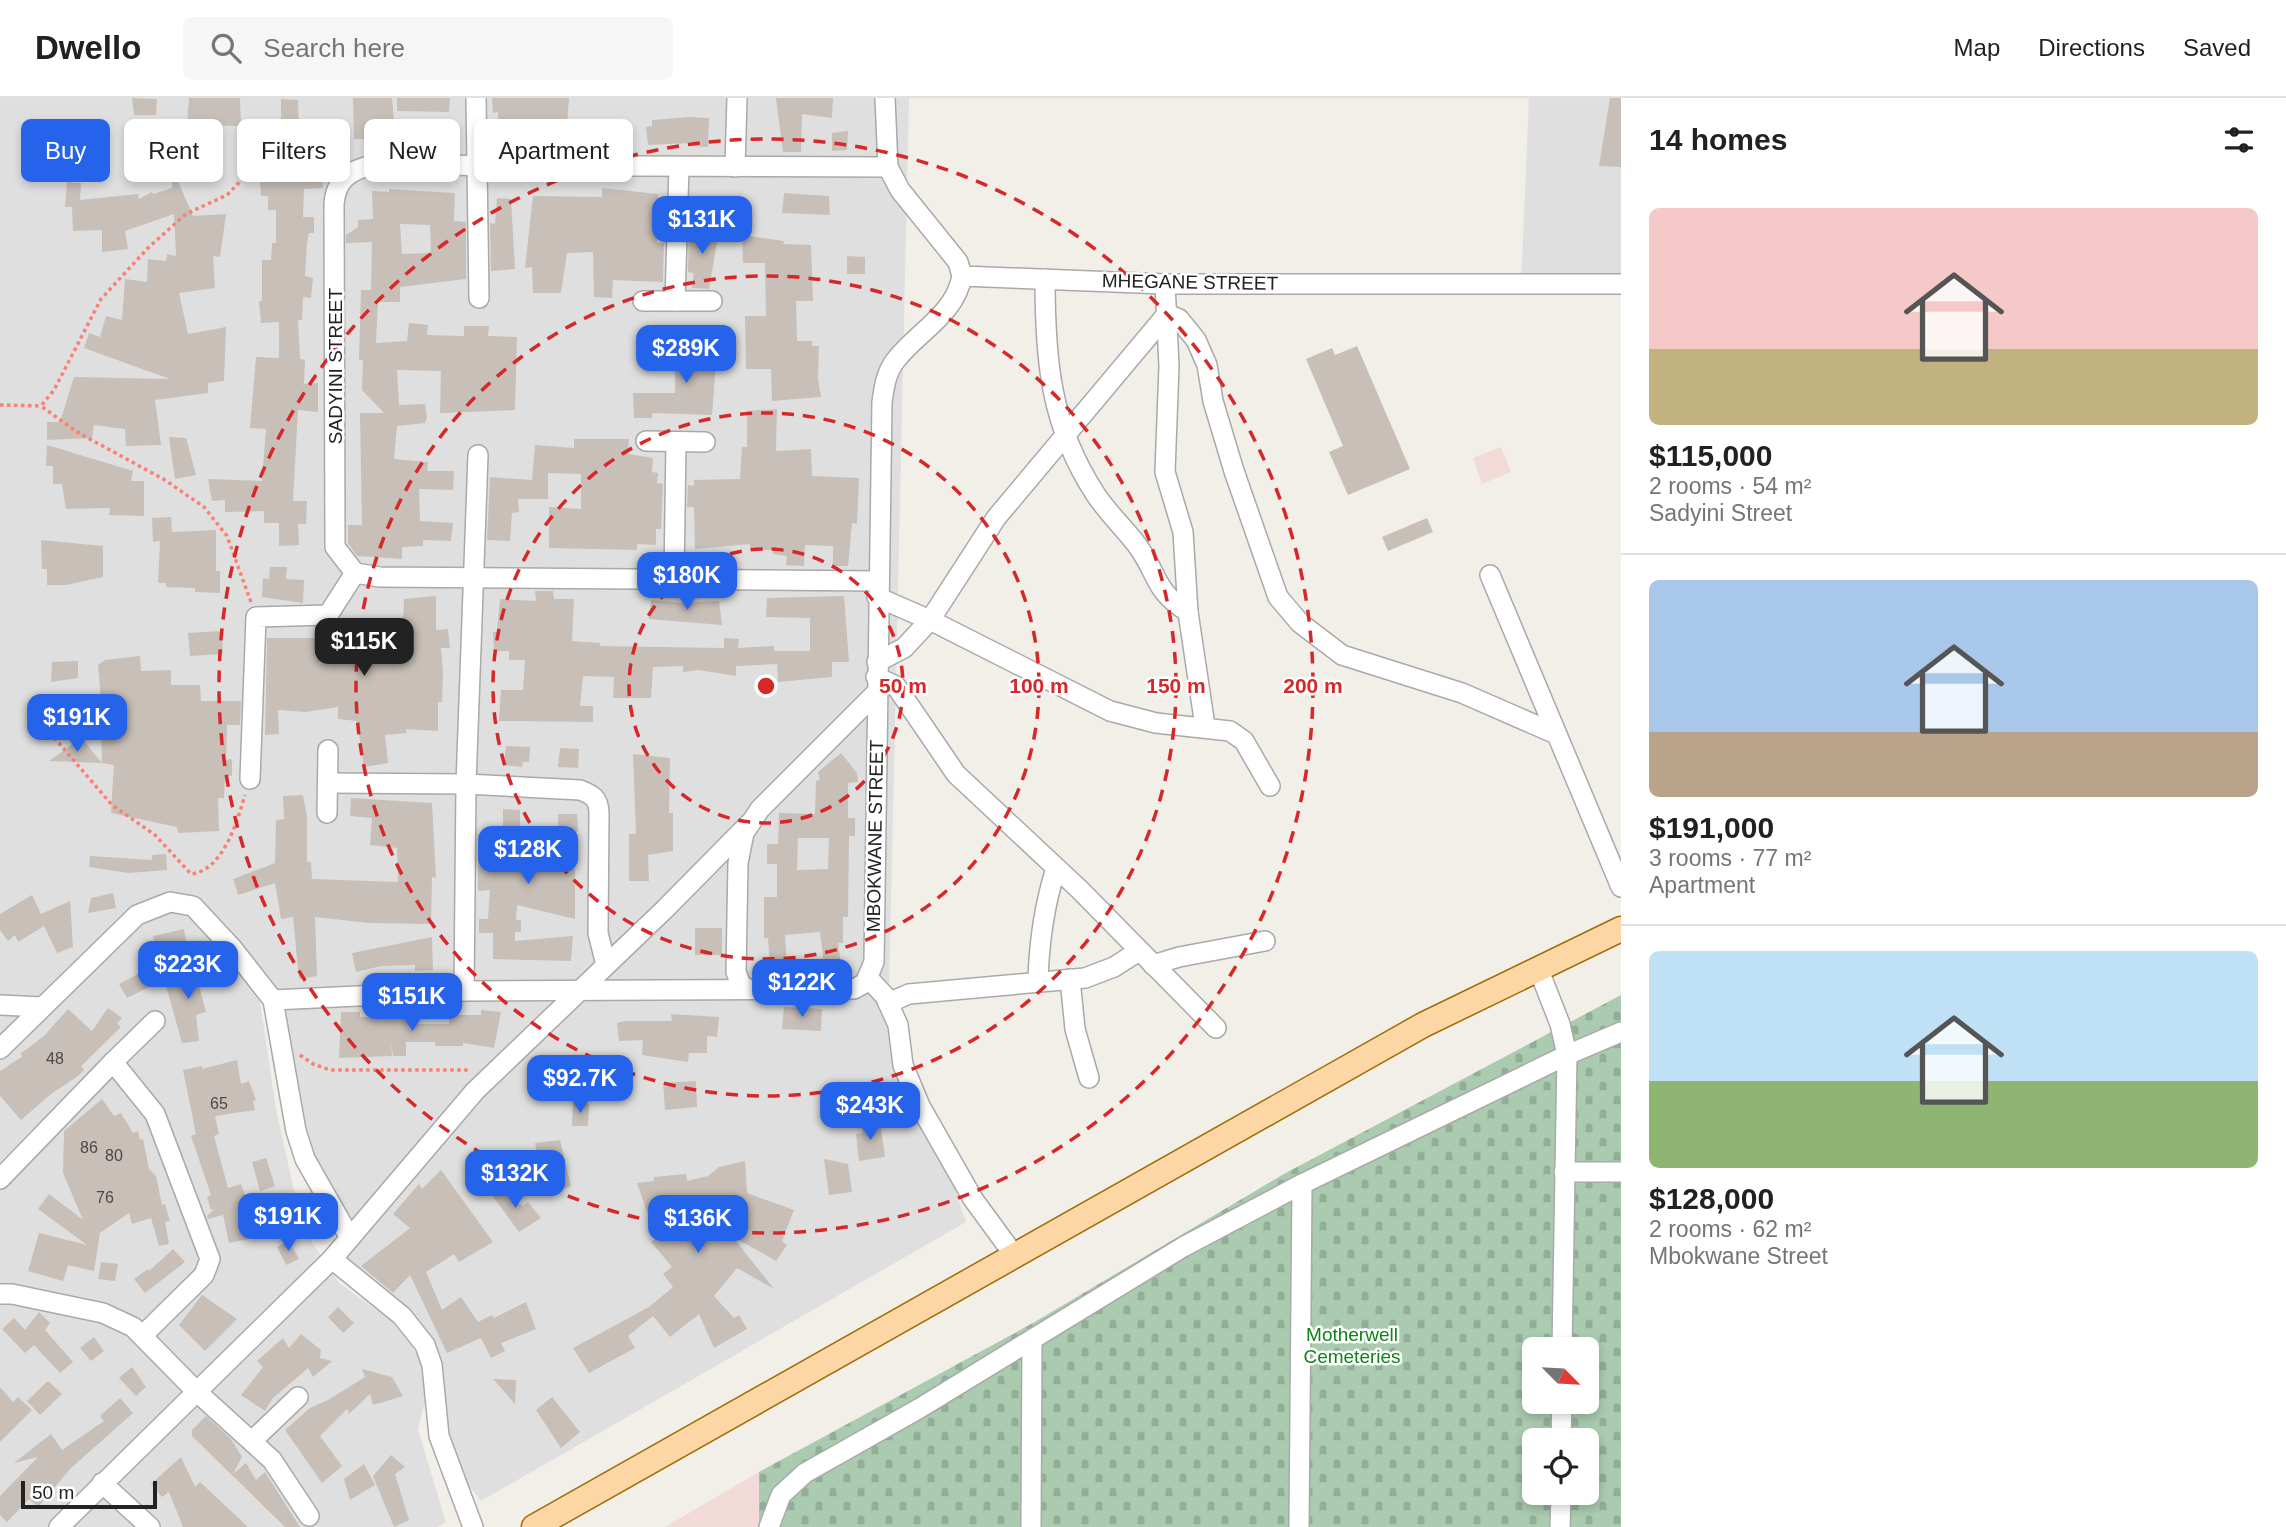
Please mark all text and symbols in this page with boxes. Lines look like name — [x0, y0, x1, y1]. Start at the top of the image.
search box — [183, 17, 673, 80]
text: Dwello — [35, 29, 141, 66]
icon: search — [207, 29, 245, 67]
text: Search here — [263, 33, 405, 63]
text: Map — [1954, 34, 2000, 61]
text: Directions — [2038, 34, 2145, 61]
text: Saved — [2183, 34, 2251, 61]
chip: Buy — [21, 119, 110, 182]
chip: Rent — [124, 119, 223, 182]
chip: Filters — [237, 119, 350, 182]
chip: New — [364, 119, 460, 182]
chip: Apartment — [474, 119, 633, 182]
icon: filters — [2220, 121, 2258, 159]
text: 14 homes — [1649, 123, 1787, 156]
pin: $131K — [653, 197, 751, 256]
text: $131K — [668, 206, 736, 232]
icon: home — [1891, 254, 2017, 380]
street label: MHEGANE STREET — [1102, 270, 1279, 294]
street label: SADYINI STREET — [325, 287, 346, 444]
pin: $289K — [637, 326, 735, 385]
text: $289K — [652, 335, 720, 361]
text: $115,000 — [1649, 439, 1772, 472]
text: 2 rooms · 54 m² — [1649, 473, 1811, 499]
text: Sadyini Street — [1649, 500, 1792, 526]
pin: $180K — [638, 552, 736, 612]
text: $180K — [653, 562, 721, 588]
pin: $115K — [315, 618, 413, 678]
icon: home — [1891, 626, 2017, 752]
text: $115K — [331, 628, 397, 654]
centre of rings — [754, 674, 778, 698]
text: 50 m — [879, 674, 927, 697]
text: 100 m — [1009, 674, 1069, 697]
text: 150 m — [1146, 674, 1206, 697]
text: 200 m — [1283, 674, 1343, 697]
pin: $191K — [28, 694, 126, 754]
text: $191K — [43, 704, 111, 730]
street label: MBOKWANE STREET — [863, 739, 887, 932]
text: $191,000 — [1649, 811, 1774, 844]
pin: $128K — [479, 826, 577, 886]
text: $128K — [494, 836, 562, 862]
text: 3 rooms · 77 m² — [1649, 845, 1811, 871]
text: Apartment — [1649, 872, 1755, 898]
pin: $223K — [139, 942, 237, 1001]
text: $223K — [154, 951, 222, 977]
pin: $122K — [753, 960, 851, 1019]
text: $122K — [768, 969, 836, 995]
pin: $151K — [363, 974, 461, 1033]
text: $151K — [378, 983, 446, 1009]
icon: home — [1891, 997, 2017, 1123]
house number: 48 — [46, 1050, 64, 1067]
pin: $92.7K — [523, 1056, 637, 1115]
text: $92.7K — [543, 1065, 617, 1091]
pin: $243K — [821, 1082, 919, 1142]
text: $243K — [836, 1092, 904, 1118]
house number: 65 — [210, 1095, 228, 1112]
house number: 86 — [80, 1139, 98, 1156]
house number: 80 — [105, 1147, 123, 1164]
pin: $132K — [466, 1150, 564, 1210]
text: $132K — [481, 1160, 549, 1186]
text: $128,000 — [1649, 1182, 1774, 1215]
house number: 76 — [96, 1189, 114, 1206]
pin: $191K — [239, 1194, 337, 1253]
pin: $136K — [649, 1196, 747, 1255]
text: $191K — [254, 1203, 322, 1229]
text: $136K — [664, 1205, 732, 1231]
text: 2 rooms · 62 m² — [1649, 1216, 1811, 1242]
text: Mbokwane Street — [1649, 1243, 1828, 1269]
park label: Motherwell Cemeteries — [1303, 1324, 1401, 1367]
north arrow — [1522, 1337, 1600, 1414]
map controls — [1522, 1337, 1599, 1505]
button: locate — [1522, 1428, 1599, 1505]
scale bar — [21, 1478, 158, 1510]
text: 50 m — [32, 1482, 74, 1503]

